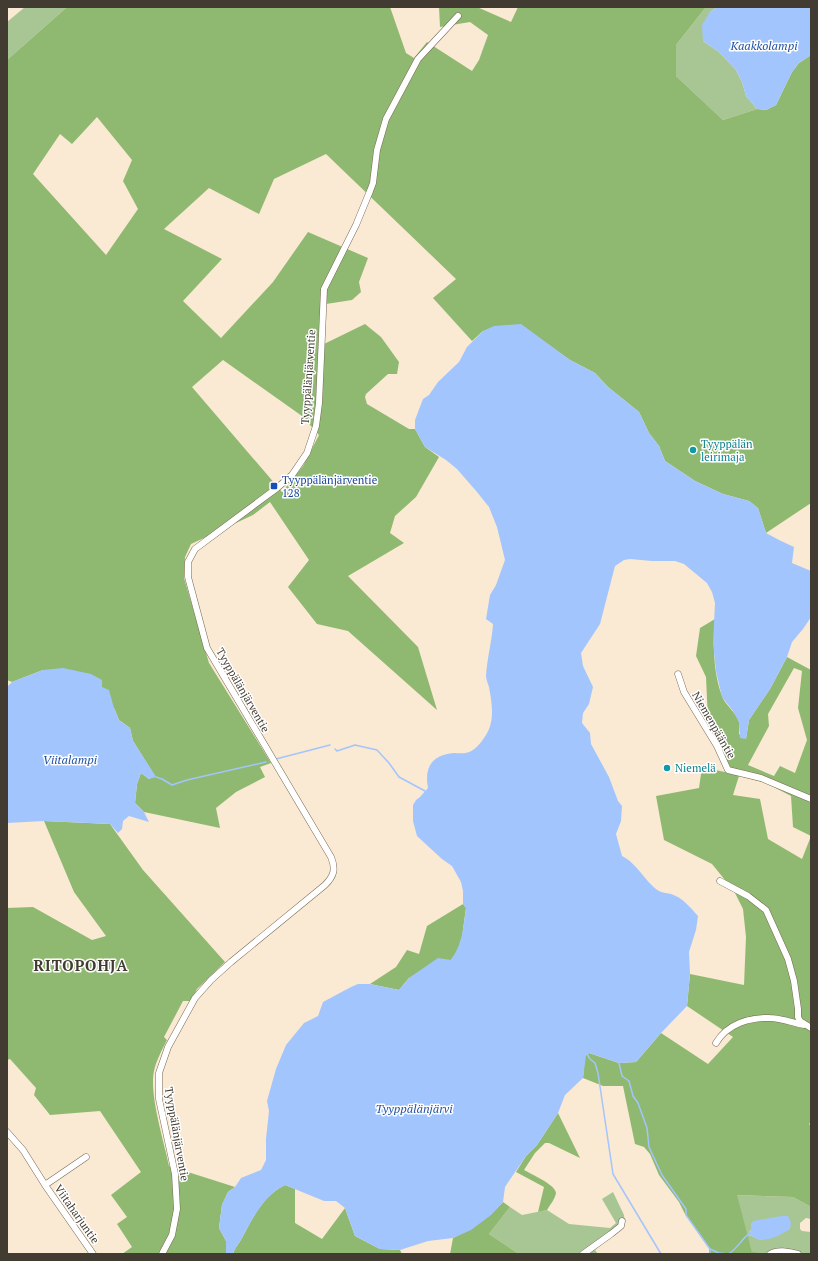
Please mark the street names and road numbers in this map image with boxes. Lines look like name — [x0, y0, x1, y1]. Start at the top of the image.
street label: Tyyppälänjärventie — [298, 329, 318, 425]
street label: Tyyppälänjärventie — [213, 645, 273, 735]
street label: Niemenpääntie — [689, 689, 739, 761]
street label: Tyyppälänjärventie — [162, 1086, 192, 1183]
street label: Viitaharjuntie — [51, 1182, 103, 1247]

